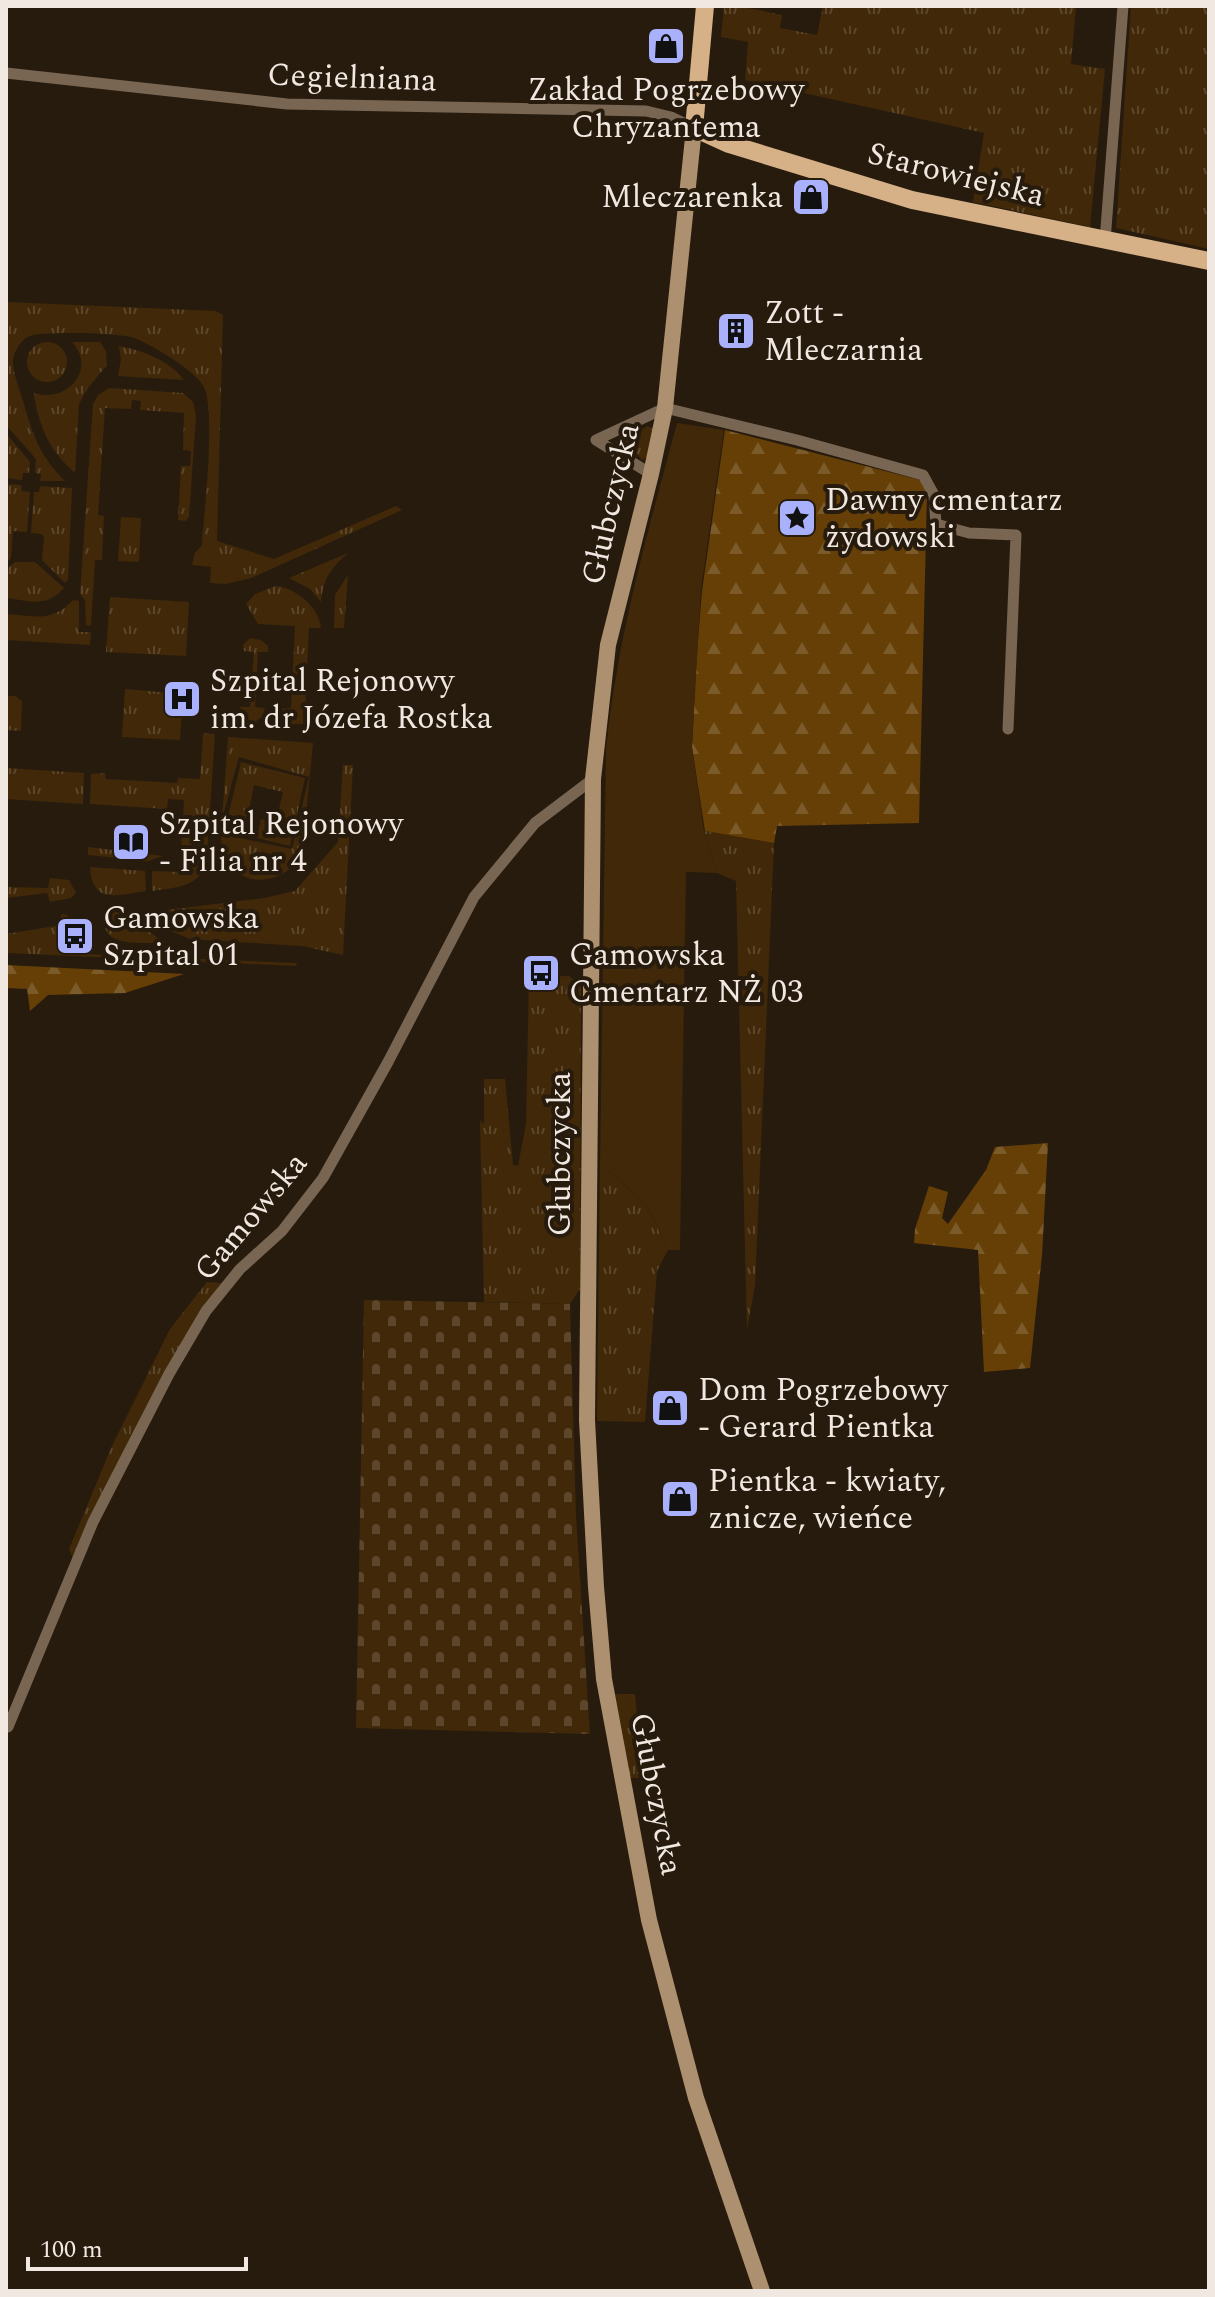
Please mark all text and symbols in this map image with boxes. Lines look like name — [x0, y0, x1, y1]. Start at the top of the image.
shop icon: Zakład Pogrzebowy Chryzantema — [645, 25, 687, 67]
street label: Cegielniana — [267, 51, 438, 105]
place label: Zakład Pogrzebowy Chryzantema — [528, 66, 806, 152]
street label: Starowiejska — [862, 129, 1050, 221]
place label: Mleczarenka — [601, 173, 783, 222]
shop icon: Mleczarenka — [790, 176, 832, 218]
place label: Zott - Mleczarnia — [764, 289, 923, 375]
building icon: Zott - Mleczarnia — [715, 310, 757, 352]
street label: Głubczycka — [569, 418, 653, 590]
place label: Dawny cmentarz żydowski — [825, 476, 1063, 562]
place icon: Dawny cmentarz żydowski — [776, 497, 818, 539]
place label: Szpital Rejonowy im. dr Józefa Rostka — [210, 657, 493, 743]
hospital icon: Szpital Rejonowy im. dr Józefa Rostka — [161, 678, 203, 720]
place label: Szpital Rejonowy - Filia nr 4 — [159, 800, 405, 886]
library icon: Szpital Rejonowy - Filia nr 4 — [110, 821, 152, 863]
place label: Gamowska Szpital 01 — [103, 894, 259, 980]
bus stop icon: Gamowska Szpital 01 — [54, 915, 96, 957]
place label: Gamowska Cmentarz NŻ 03 — [569, 931, 803, 1017]
bus stop icon: Gamowska Cmentarz NŻ 03 — [520, 952, 562, 994]
street label: Głubczycka — [536, 1071, 585, 1236]
street label: Gamowska — [182, 1141, 320, 1292]
place label: Dom Pogrzebowy - Gerard Pientka — [698, 1366, 950, 1452]
shop icon: Dom Pogrzebowy - Gerard Pientka — [649, 1387, 691, 1429]
place label: Pientka - kwiaty, znicze, wieńce — [708, 1457, 946, 1543]
shop icon: Pientka - kwiaty, znicze, wieńce — [659, 1478, 701, 1520]
street label: Głubczycka — [616, 1709, 696, 1880]
scale bar — [28, 2221, 246, 2271]
text: 100 m — [40, 2232, 103, 2268]

